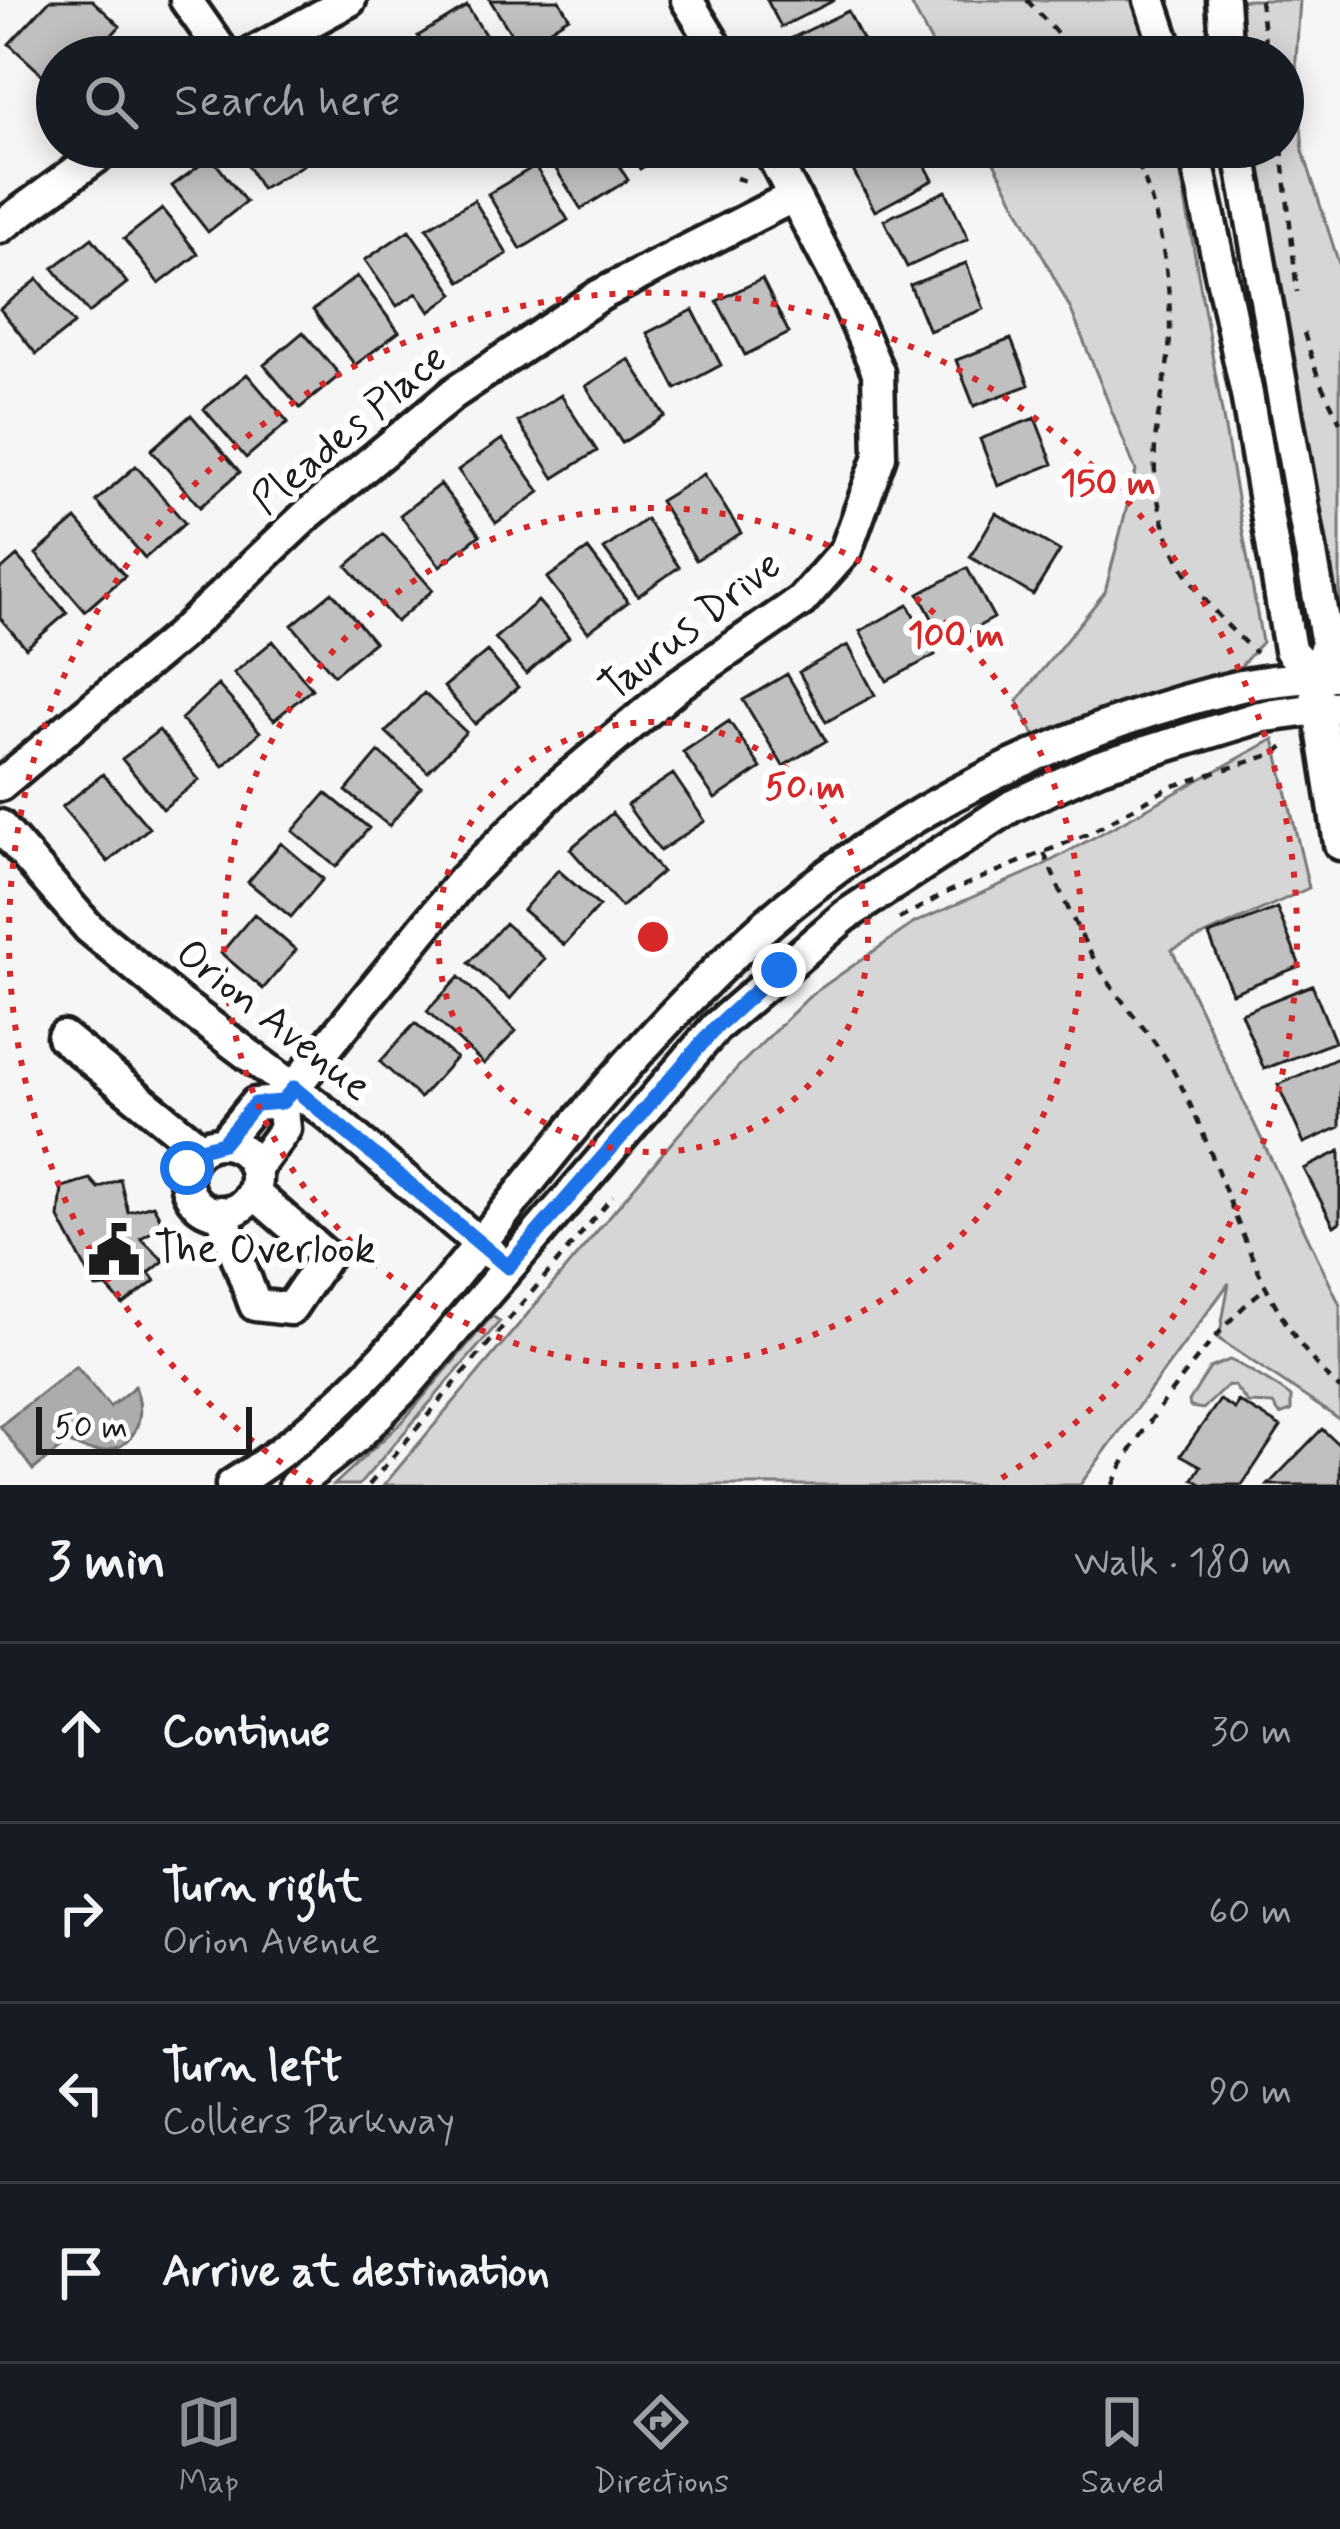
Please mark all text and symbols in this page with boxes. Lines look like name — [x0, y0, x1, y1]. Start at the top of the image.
search box — [36, 36, 1304, 168]
icon: search — [78, 69, 144, 135]
text: Search here — [174, 73, 401, 132]
street label: Pleades Place — [241, 332, 459, 528]
text: 150 m — [1060, 461, 1156, 508]
street label: Taurus Drive — [589, 539, 793, 715]
text: 100 m — [908, 613, 1004, 660]
text: 50 m — [765, 765, 845, 812]
centre of rings — [632, 916, 674, 958]
street label: Orion Avenue — [164, 927, 382, 1115]
route end — [752, 943, 806, 997]
route start — [160, 1141, 214, 1195]
public building icon: The Overlook — [85, 1221, 143, 1279]
place label: The Overlook — [154, 1223, 376, 1278]
scale bar — [36, 1401, 252, 1454]
text: 50 m — [54, 1406, 128, 1450]
text: 3 min — [48, 1530, 166, 1596]
text: Walk · 180 m — [1074, 1538, 1292, 1589]
icon: ahead — [48, 1700, 114, 1766]
text: Continue — [162, 1703, 330, 1762]
text: 30 m — [1210, 1707, 1292, 1758]
text: Turn right — [162, 1858, 362, 1917]
icon: right — [48, 1880, 114, 1946]
text: 60 m — [1208, 1887, 1292, 1938]
text: Orion Avenue — [162, 1917, 380, 1968]
text: Turn left — [162, 2038, 342, 2097]
icon: left — [48, 2060, 114, 2126]
text: 90 m — [1209, 2067, 1292, 2118]
text: Colliers Parkway — [162, 2097, 455, 2148]
icon: arrive — [48, 2240, 114, 2306]
text: Arrive at destination — [162, 2243, 550, 2302]
tab: Map — [176, 2389, 242, 2505]
tab: Directions — [593, 2389, 729, 2505]
tab: Saved — [1081, 2389, 1164, 2505]

